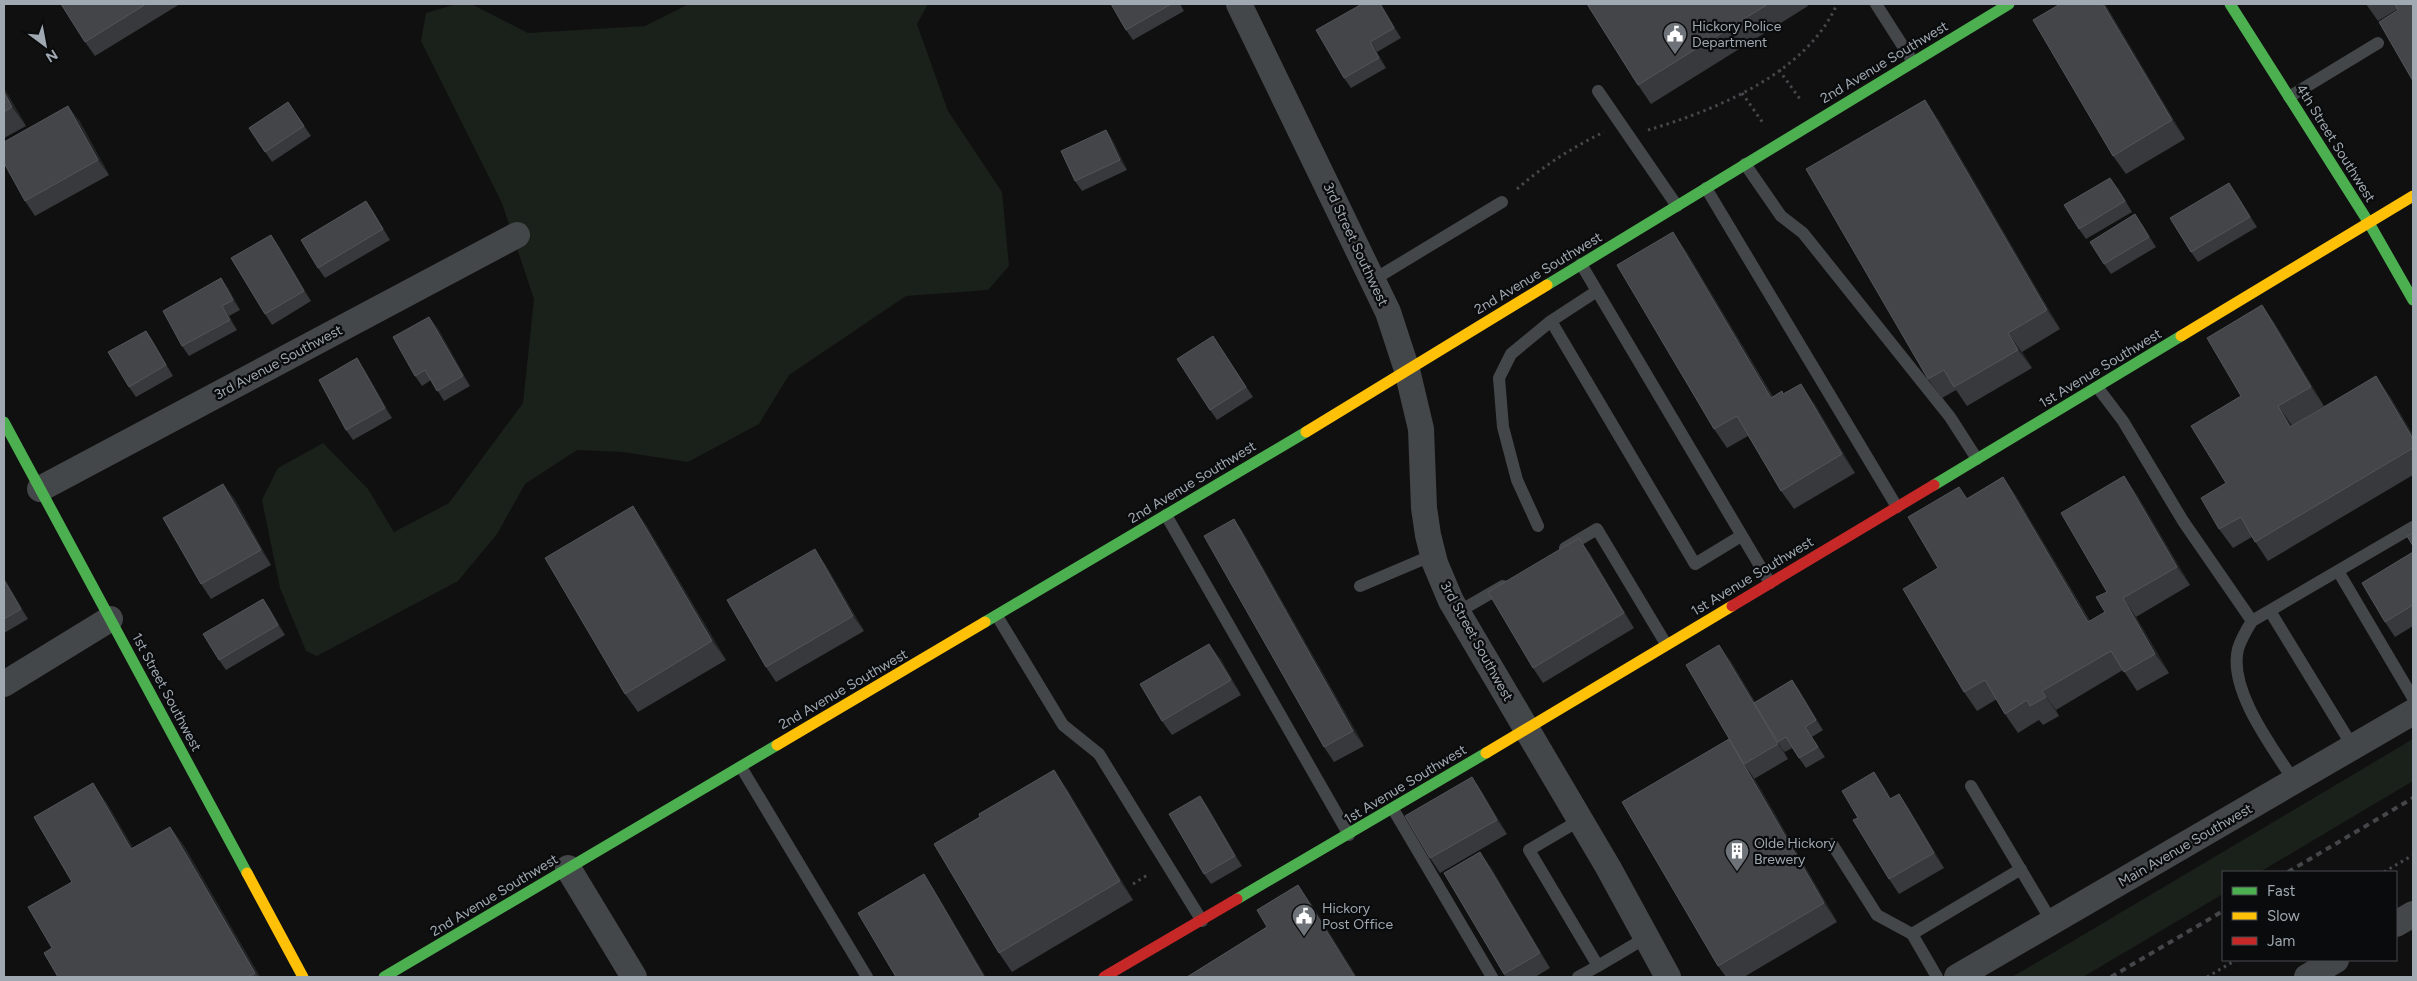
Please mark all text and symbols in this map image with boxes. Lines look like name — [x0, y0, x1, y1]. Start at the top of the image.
place label: Hickory Police Department — [1692, 18, 1782, 51]
street label: 2nd Avenue Southwest — [1817, 18, 1951, 107]
north arrow — [20, 20, 70, 70]
public building icon: Hickory Police Department — [1662, 21, 1688, 55]
text: N — [43, 46, 61, 66]
street label: 4th Street Southwest — [2292, 81, 2379, 205]
street label: 3rd Street Southwest — [1319, 180, 1392, 309]
street label: 2nd Avenue Southwest — [1471, 229, 1605, 318]
street label: 3rd Avenue Southwest — [211, 321, 345, 403]
street label: 1st Avenue Southwest — [2036, 325, 2164, 412]
street label: 2nd Avenue Southwest — [1125, 438, 1259, 527]
street label: 1st Avenue Southwest — [1688, 533, 1816, 620]
street label: 3rd Street Southwest — [1437, 578, 1517, 704]
street label: 1st Street Southwest — [128, 630, 205, 754]
street label: 2nd Avenue Southwest — [776, 646, 911, 733]
street label: 1st Avenue Southwest — [1341, 741, 1469, 828]
street label: Main Avenue Southwest — [2115, 800, 2255, 891]
place label: Olde Hickory Brewery — [1754, 835, 1836, 868]
building icon: Olde Hickory Brewery — [1724, 838, 1750, 872]
street label: 2nd Avenue Southwest — [427, 851, 561, 940]
legend — [2222, 871, 2397, 961]
text: Fast — [2267, 882, 2296, 900]
place label: Hickory Post Office — [1322, 900, 1393, 933]
public building icon: Hickory Post Office — [1291, 903, 1317, 937]
text: Slow — [2267, 907, 2300, 925]
text: Jam — [2267, 932, 2295, 950]

